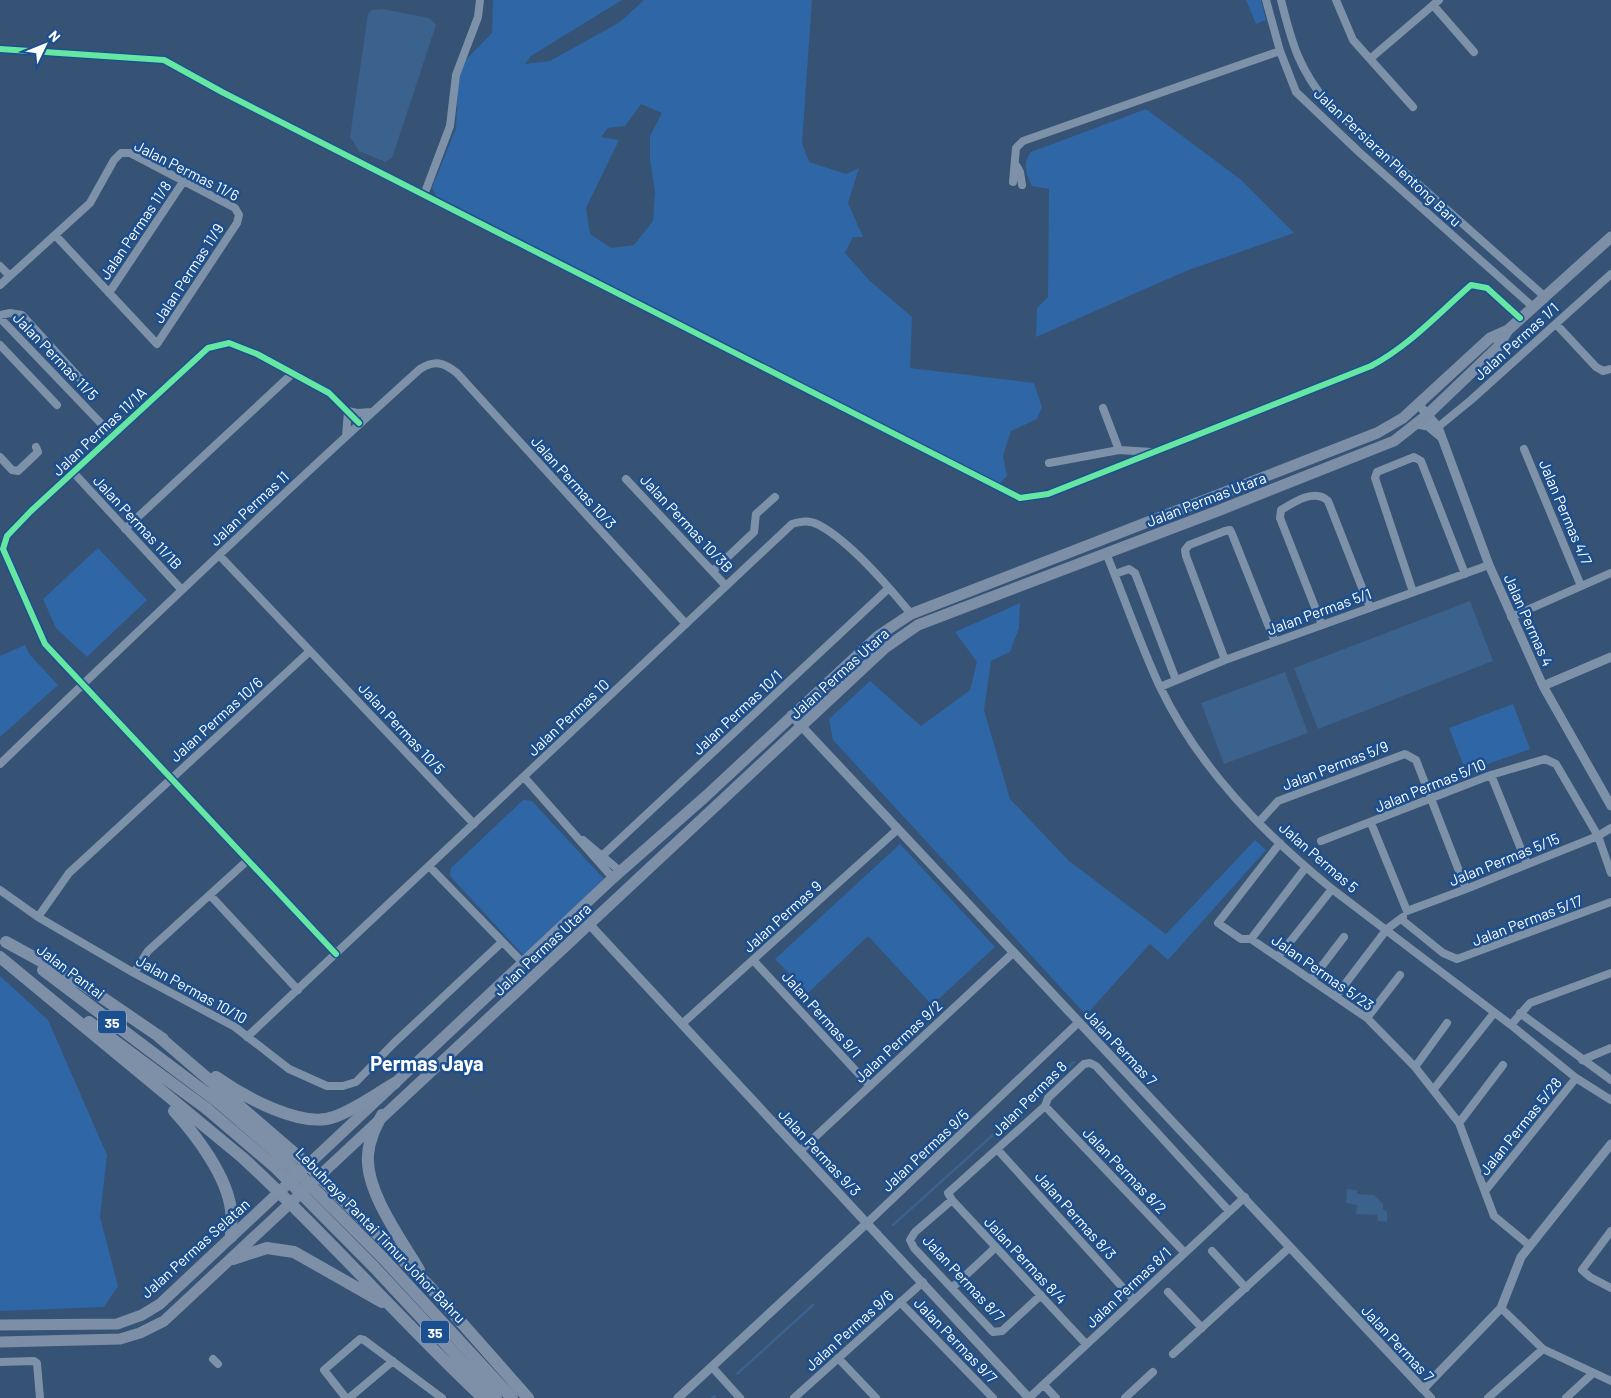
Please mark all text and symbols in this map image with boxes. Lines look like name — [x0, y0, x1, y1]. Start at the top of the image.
north arrow — [20, 20, 70, 70]
text: N — [45, 27, 64, 45]
street label: Jalan Persiaran Plentong Baru — [1311, 84, 1465, 230]
street label: Jalan Permas 11/6 — [132, 136, 242, 204]
street label: Jalan Permas 11/8 — [95, 177, 175, 283]
street label: Jalan Permas 11/9 — [149, 220, 227, 326]
street label: Jalan Permas 1/1 — [1470, 298, 1562, 384]
street label: Jalan Permas 11/5 — [10, 308, 102, 404]
street label: Jalan Permas 11/1A — [48, 383, 150, 479]
street label: Jalan Permas 10/3 — [528, 432, 620, 532]
street label: Jalan Permas 4/7 — [1536, 457, 1596, 567]
street label: Jalan Permas 11 — [206, 467, 292, 549]
street label: Jalan Permas Utara — [1144, 468, 1268, 530]
street label: Jalan Permas 10/3B — [637, 470, 737, 576]
street label: Jalan Permas 11/1B — [90, 471, 186, 573]
street label: Jalan Permas 4 — [1501, 571, 1557, 669]
street label: Jalan Permas 5/1 — [1264, 584, 1374, 638]
street label: Jalan Permas Utara — [786, 624, 892, 722]
street label: Jalan Permas 10/1 — [688, 666, 786, 758]
street label: Jalan Permas 10/6 — [166, 673, 266, 765]
street label: Jalan Permas 10 — [524, 675, 612, 759]
street label: Jalan Permas 10/5 — [355, 679, 449, 777]
street label: Jalan Permas 5/9 — [1279, 736, 1391, 794]
street label: Jalan Permas 5/10 — [1372, 754, 1488, 816]
street label: Jalan Permas 5 — [1276, 818, 1362, 896]
street label: Jalan Permas 5/15 — [1446, 829, 1562, 889]
street label: Jalan Permas 9 — [739, 876, 825, 956]
street label: Jalan Permas 5/17 — [1469, 891, 1585, 949]
street label: Jalan Permas Utara — [489, 899, 595, 999]
street label: Jalan Permas 5/23 — [1269, 930, 1377, 1014]
street label: Jalan Pantai — [34, 940, 108, 1002]
street label: Jalan Permas 10/10 — [133, 951, 251, 1027]
street label: Jalan Permas 9/1 — [779, 967, 865, 1061]
street label: Jalan Permas 9/2 — [851, 996, 945, 1086]
street label: Jalan Permas 7 — [1081, 1005, 1161, 1089]
road number: 35 — [98, 1010, 126, 1034]
district label: Permas Jaya — [370, 1051, 484, 1075]
street label: Jalan Permas 8 — [988, 1057, 1070, 1139]
street label: Jalan Permas 5/28 — [1475, 1074, 1565, 1178]
street label: Jalan Permas 9/3 — [775, 1105, 865, 1199]
street label: Jalan Permas 9/5 — [878, 1105, 972, 1195]
street label: Jalan Permas 8/2 — [1079, 1123, 1171, 1217]
street label: Lebuhraya Pantai Timur Johor Bahru — [292, 1144, 470, 1326]
street label: Jalan Permas 8/3 — [1032, 1167, 1120, 1263]
street label: Jalan Permas Selatan — [137, 1195, 253, 1301]
street label: Jalan Permas 8/4 — [981, 1213, 1071, 1307]
street label: Jalan Permas 8/7 — [919, 1231, 1009, 1325]
street label: Jalan Permas 8/1 — [1082, 1243, 1174, 1331]
street label: Jalan Permas 9/6 — [801, 1286, 897, 1374]
street label: Jalan Permas 9/7 — [911, 1294, 1001, 1386]
street label: Jalan Permas 7 — [1358, 1301, 1438, 1385]
road number: 35 — [421, 1320, 449, 1344]

